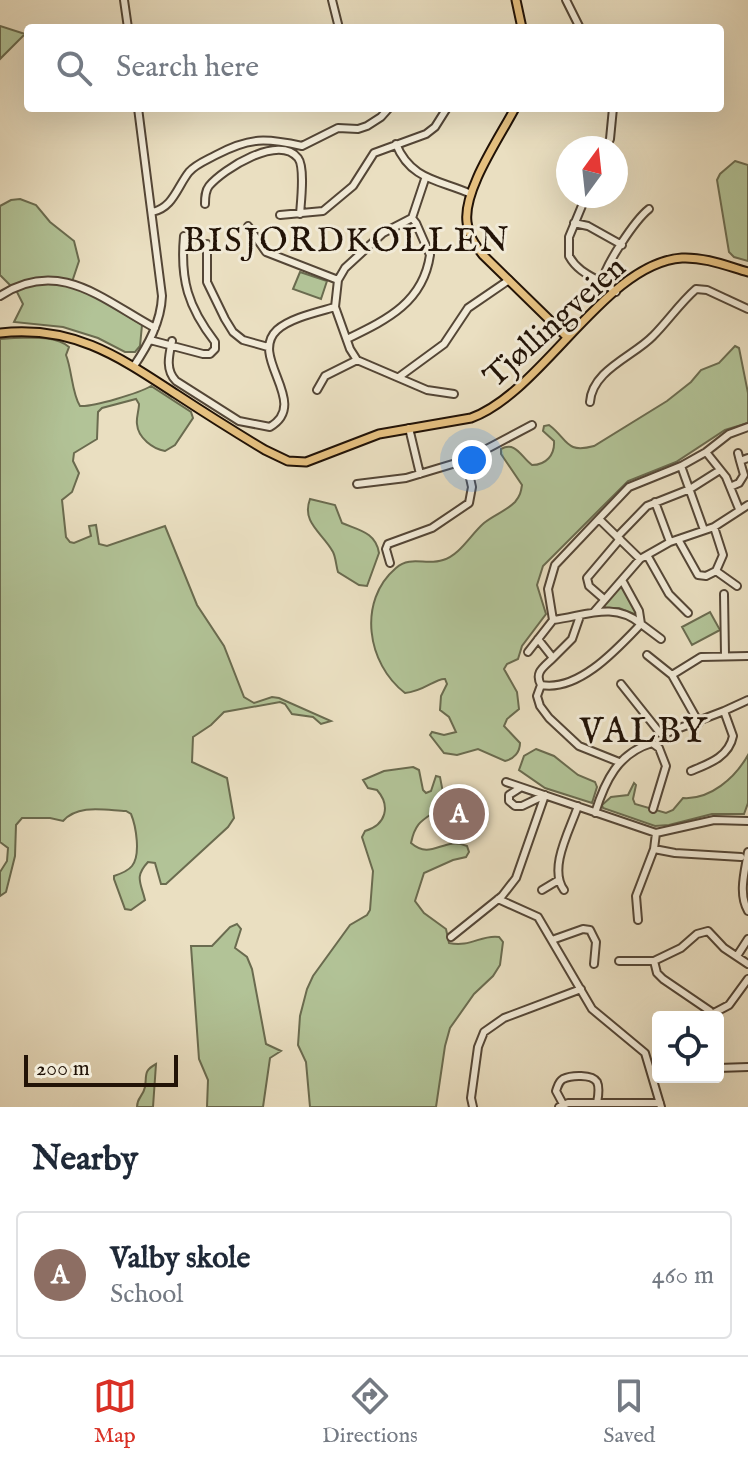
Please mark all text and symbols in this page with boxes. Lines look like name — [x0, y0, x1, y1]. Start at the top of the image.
search box — [24, 24, 724, 112]
icon: search — [52, 46, 96, 90]
text: Search here — [116, 49, 259, 87]
north arrow — [556, 136, 628, 208]
district label: BISJORDKOLLEN — [183, 220, 511, 263]
street label: Tjøllingveien — [476, 248, 636, 398]
your location — [452, 440, 492, 480]
district label: VALBY — [578, 709, 709, 755]
pin: A — [433, 784, 485, 844]
map controls — [652, 1011, 724, 1083]
button: locate — [652, 1011, 724, 1083]
scale bar — [24, 1051, 178, 1087]
text: 200 m — [36, 1055, 90, 1083]
text: Nearby — [32, 1138, 138, 1181]
text: Valby skole — [110, 1240, 250, 1278]
text: A — [51, 1259, 69, 1292]
text: 460 m — [652, 1259, 714, 1292]
text: School — [110, 1278, 183, 1311]
tab: Map — [93, 1374, 137, 1450]
tab: Directions — [322, 1374, 418, 1450]
tab: Saved — [603, 1374, 655, 1450]

